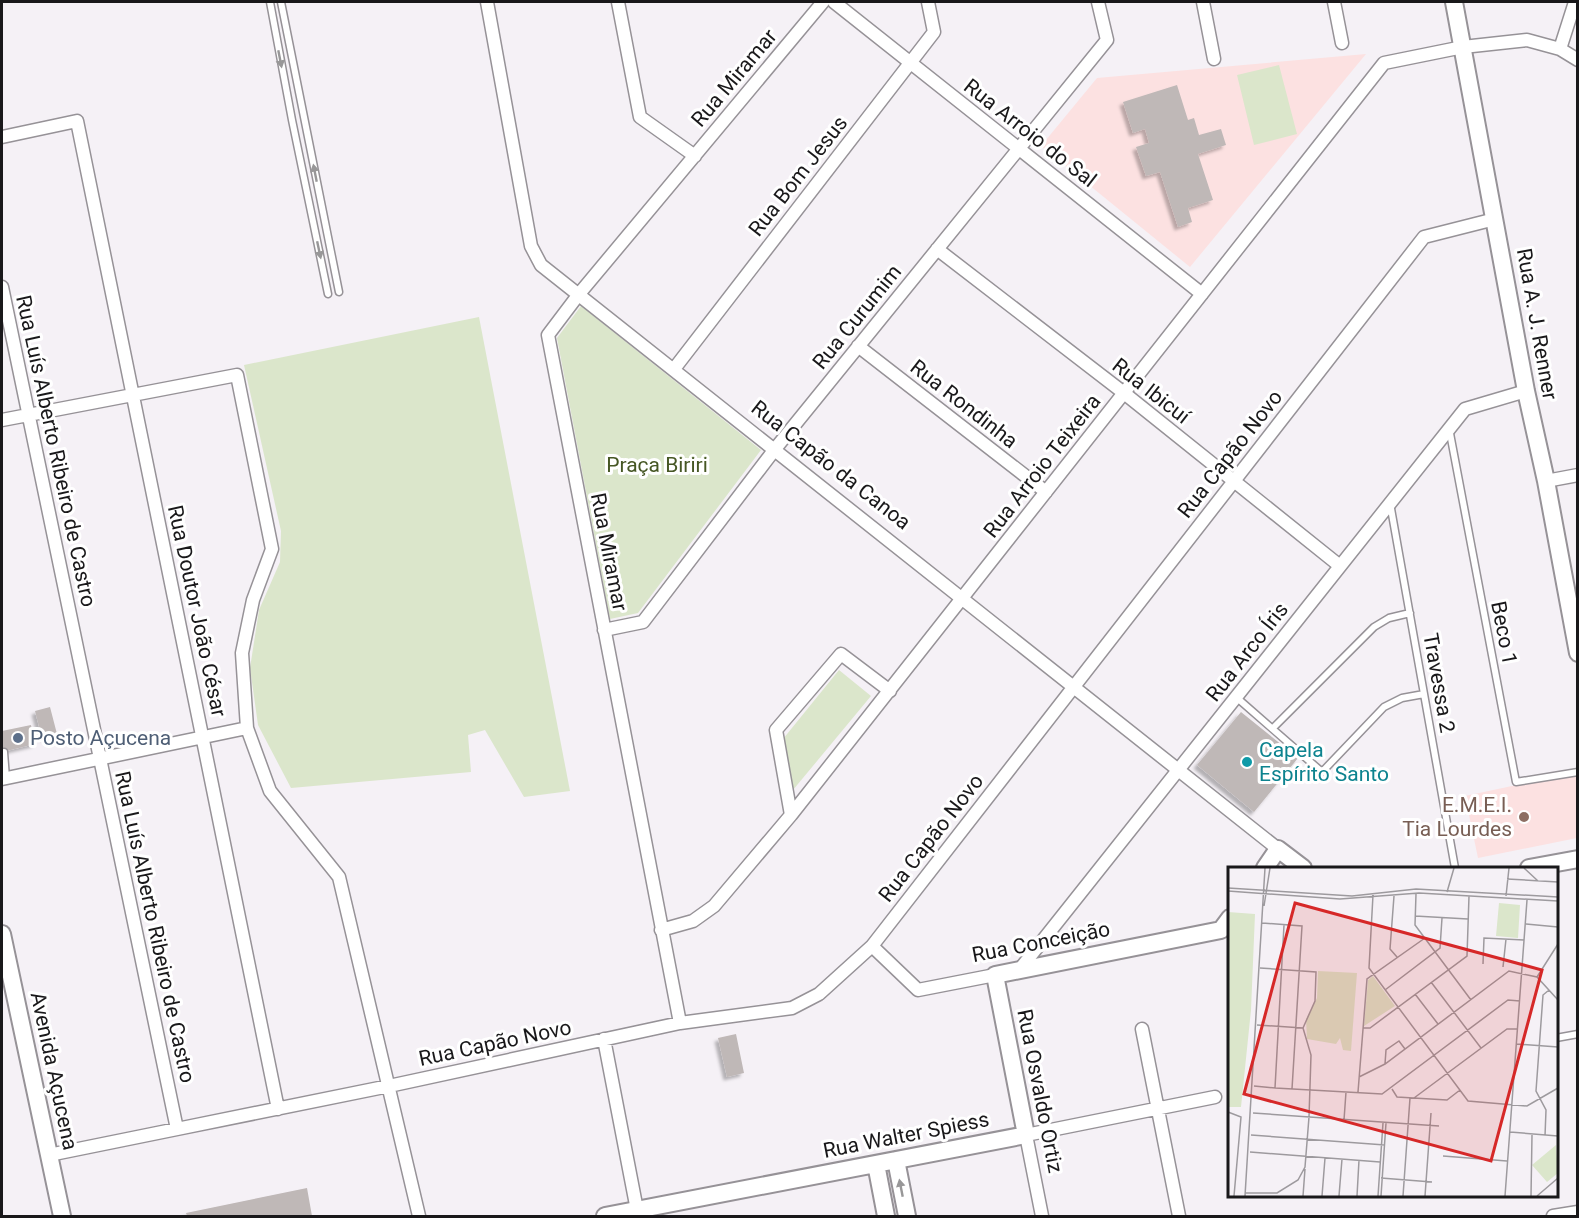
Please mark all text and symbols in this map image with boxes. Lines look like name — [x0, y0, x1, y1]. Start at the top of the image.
street label: Rua Miramar — [686, 24, 782, 132]
one-way arrow — [276, 50, 285, 69]
street label: Rua Arroio do Sal — [959, 74, 1101, 192]
street label: Rua Bom Jesus — [744, 111, 852, 241]
one-way arrow — [310, 163, 319, 182]
one-way arrow — [315, 241, 324, 260]
street label: Rua A. J. Renner — [1512, 246, 1562, 402]
street label: Rua Curumim — [808, 260, 906, 374]
street label: Rua Luís Alberto Ribeiro de Castro — [11, 293, 101, 609]
street label: Rua Ibicuí — [1108, 353, 1195, 429]
street label: Rua Rondinha — [906, 355, 1022, 453]
street label: Rua Capão Novo — [1173, 385, 1287, 523]
street label: Rua Arroio Teixeira — [979, 390, 1105, 542]
street label: Rua Capão da Canoa — [747, 395, 915, 535]
park label: Praça Biriri — [606, 453, 708, 477]
street label: Rua Miramar — [586, 491, 632, 613]
street label: Rua Doutor João César — [163, 503, 231, 719]
street label: Rua Arco Íris — [1201, 598, 1293, 706]
street label: Beco 1 — [1486, 599, 1522, 667]
street label: Travessa 2 — [1418, 631, 1460, 735]
place label: Posto Açucena — [30, 726, 171, 750]
marker: Posto Açucena — [11, 731, 25, 745]
place label: Capela Espírito Santo — [1259, 738, 1389, 786]
marker: Capela Espírito Santo — [1240, 755, 1254, 769]
street label: Rua Luís Alberto Ribeiro de Castro — [110, 769, 200, 1085]
street label: Rua Capão Novo — [874, 769, 988, 907]
place label: E.M.E.I. Tia Lourdes — [1402, 793, 1512, 841]
marker: E.M.E.I. Tia Lourdes — [1517, 810, 1531, 824]
inset map — [1228, 867, 1558, 1197]
street label: Rua Conceição — [970, 917, 1112, 967]
street label: Avenida Açucena — [26, 990, 82, 1152]
street label: Rua Osvaldo Ortiz — [1012, 1007, 1068, 1175]
street label: Rua Capão Novo — [416, 1015, 574, 1071]
street label: Rua Walter Spiess — [821, 1107, 991, 1163]
one-way arrow — [896, 1178, 905, 1197]

